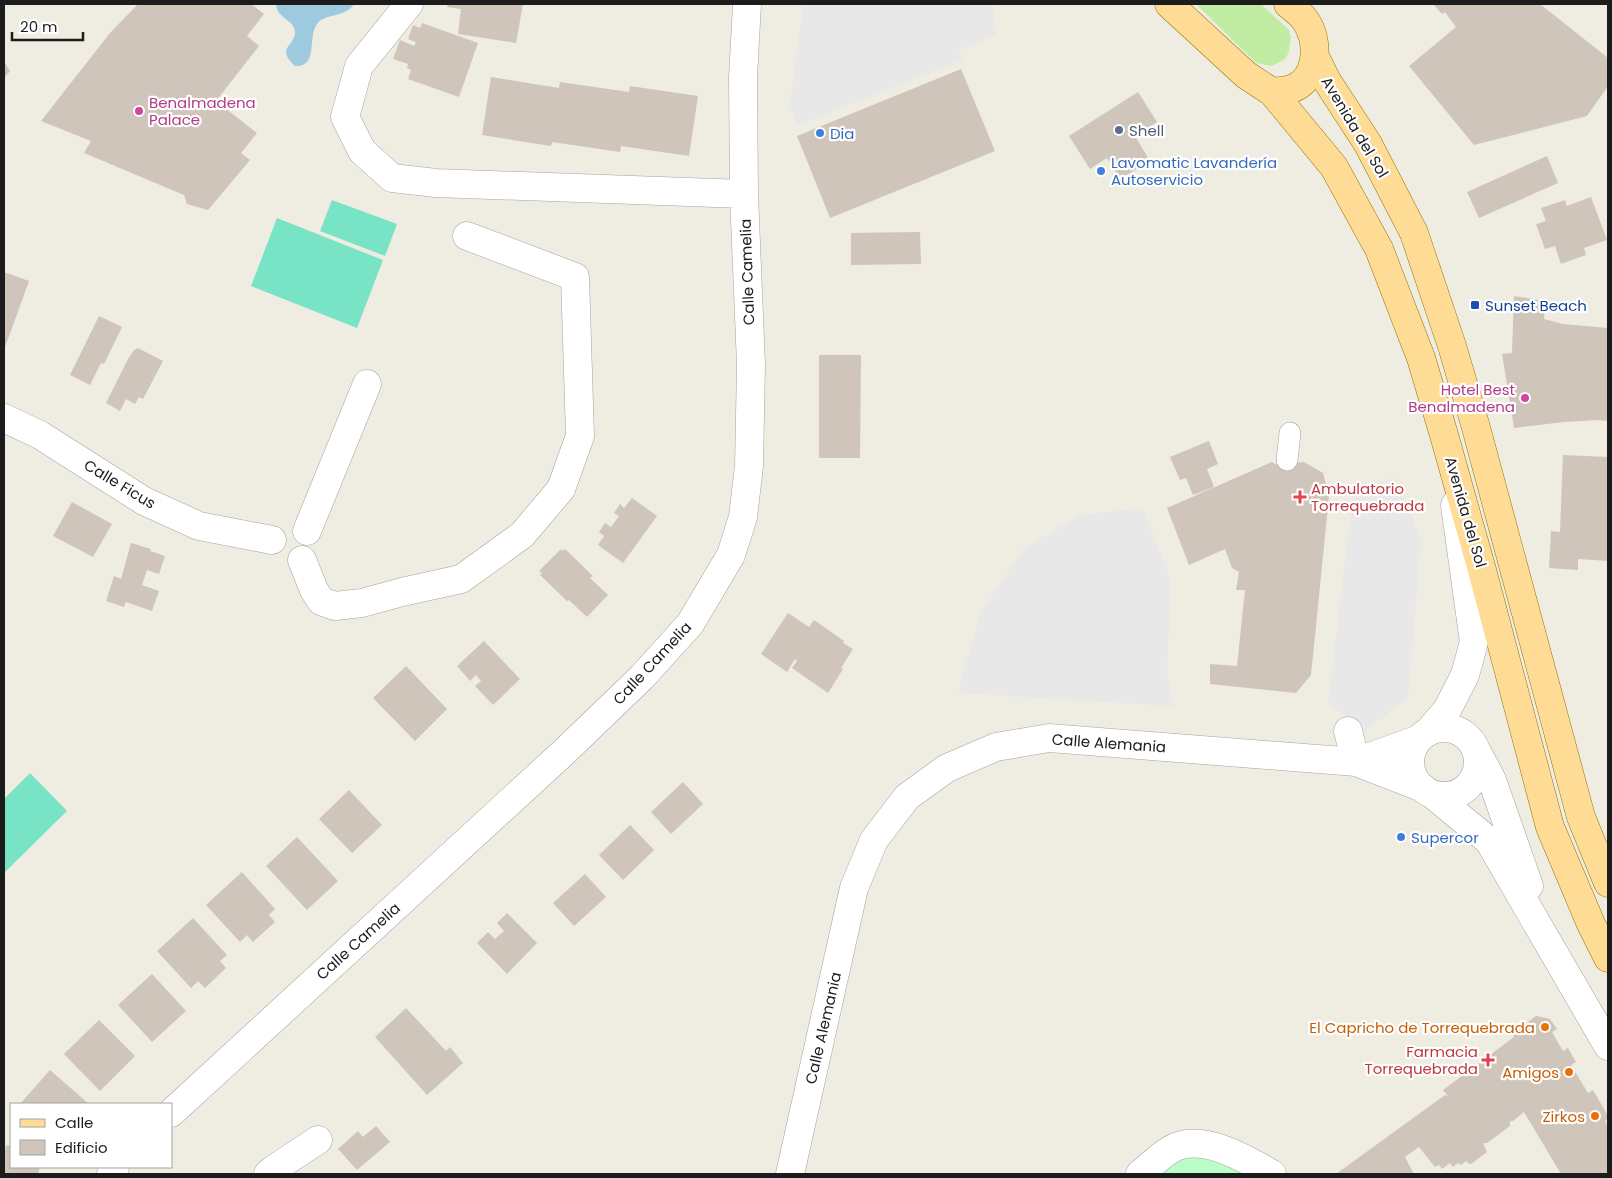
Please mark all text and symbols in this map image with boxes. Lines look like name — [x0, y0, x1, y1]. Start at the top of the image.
scale bar — [12, 10, 84, 42]
text: 20 m — [20, 16, 58, 37]
street label: Avenida del Sol — [1316, 72, 1394, 182]
place label: Benalmadena Palace — [149, 92, 256, 130]
marker: Benalmadena Palace — [133, 105, 145, 117]
place label: Shell — [1129, 120, 1164, 141]
place label: Dia — [830, 123, 854, 144]
marker: Shell — [1113, 124, 1125, 136]
marker: Dia — [814, 127, 826, 139]
place label: Lavomatic Lavandería Autoservicio — [1111, 152, 1277, 190]
marker: Lavomatic Lavandería Autoservicio — [1095, 165, 1107, 177]
street label: Calle Camelia — [735, 218, 759, 326]
place label: Sunset Beach — [1485, 295, 1587, 316]
marker: Sunset Beach — [1469, 299, 1481, 311]
place label: Hotel Best Benalmadena — [1408, 379, 1515, 417]
marker: Hotel Best Benalmadena — [1519, 392, 1531, 404]
street label: Calle Ficus — [80, 454, 160, 514]
street label: Avenida del Sol — [1440, 454, 1492, 570]
place label: Ambulatorio Torrequebrada — [1311, 478, 1424, 516]
marker: Ambulatorio Torrequebrada — [1293, 490, 1307, 504]
street label: Calle Camelia — [608, 617, 696, 709]
street label: Calle Alemania — [1051, 729, 1167, 757]
place label: Supercor — [1411, 827, 1479, 848]
marker: Supercor — [1395, 831, 1407, 843]
street label: Calle Camelia — [311, 898, 405, 984]
street label: Calle Alemania — [800, 970, 846, 1086]
place label: El Capricho de Torrequebrada — [1309, 1017, 1535, 1038]
marker: El Capricho de Torrequebrada — [1539, 1021, 1551, 1033]
place label: Farmacia Torrequebrada — [1365, 1041, 1478, 1079]
marker: Farmacia Torrequebrada — [1482, 1054, 1494, 1066]
place label: Amigos — [1502, 1062, 1559, 1083]
marker: Amigos — [1563, 1066, 1575, 1078]
legend — [10, 1103, 172, 1168]
place label: Zirkos — [1542, 1106, 1585, 1127]
marker: Zirkos — [1589, 1110, 1601, 1122]
text: Calle — [55, 1112, 93, 1133]
text: Edificio — [55, 1137, 108, 1158]

